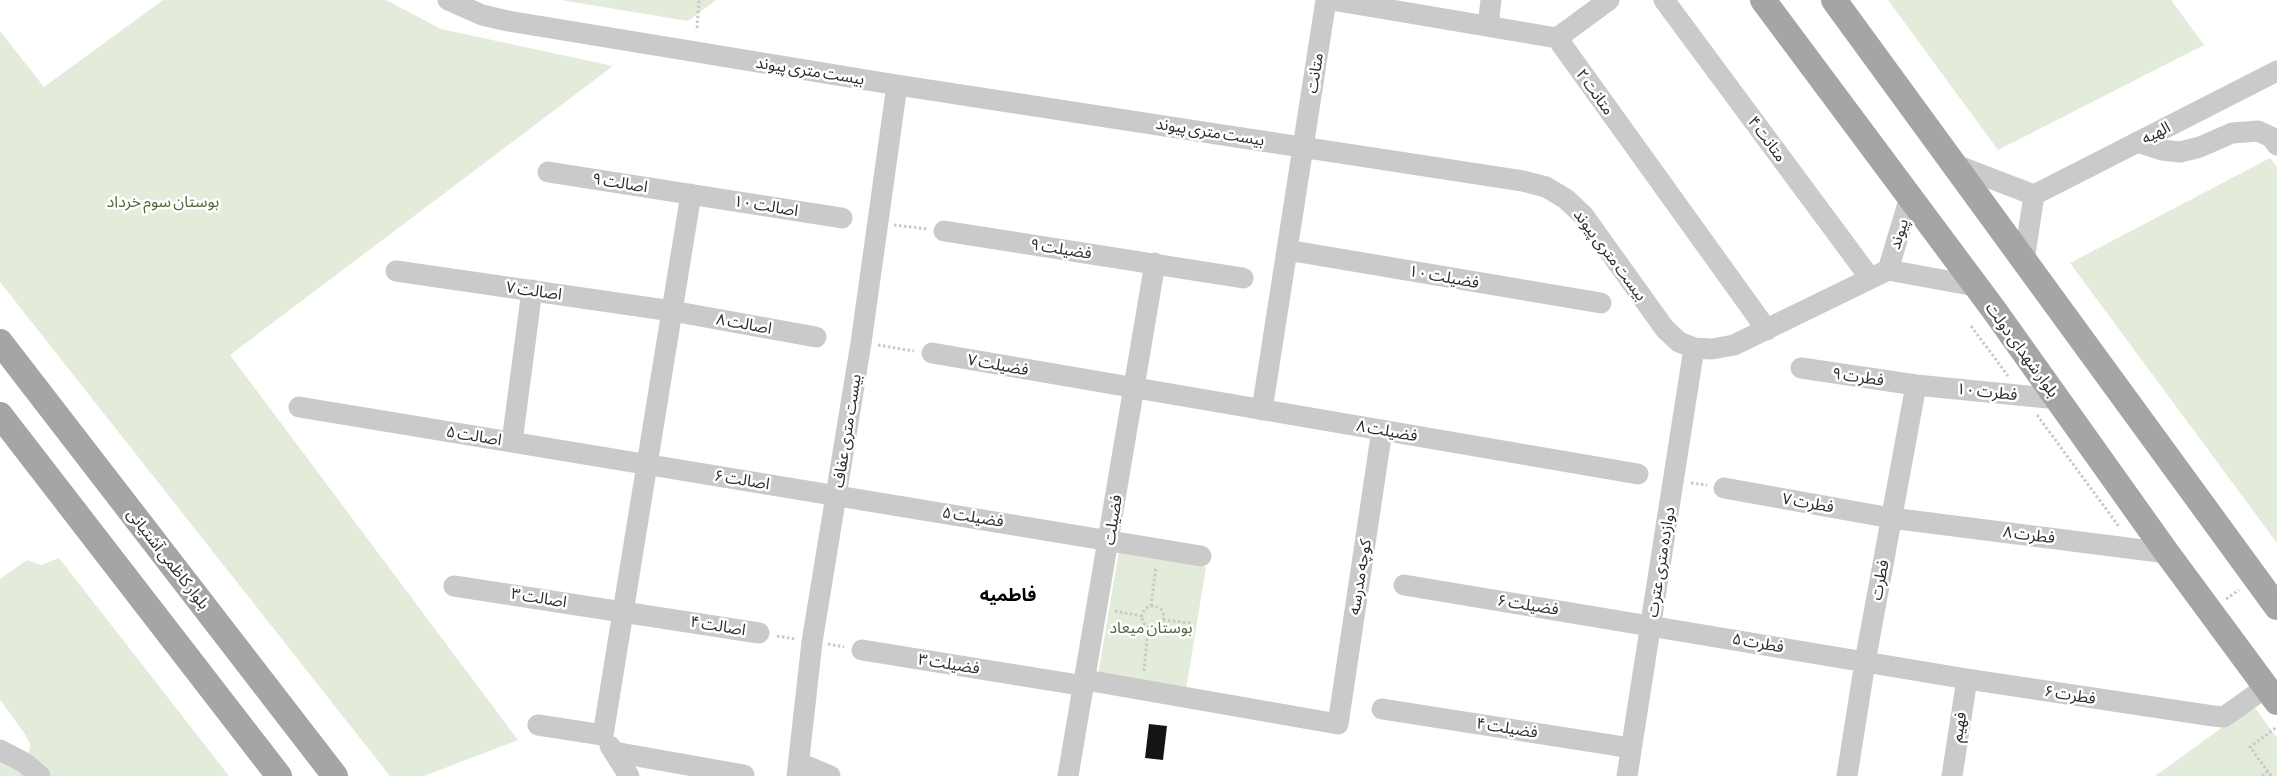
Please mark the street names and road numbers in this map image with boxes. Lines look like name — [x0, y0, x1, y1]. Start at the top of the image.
street label: متانت — [1302, 51, 1328, 95]
street label: بیست متری پیوند — [754, 53, 866, 89]
street label: متانت ۲ — [1572, 65, 1618, 119]
street label: متانت ۴ — [1744, 112, 1790, 166]
street label: بیست متری پیوند — [1154, 114, 1266, 150]
street label: الهیه — [2138, 118, 2174, 148]
street label: اصالت ۹ — [591, 169, 649, 197]
street label: اصالت ۱۰ — [732, 191, 800, 221]
street label: بیست متری پیوند — [1569, 205, 1651, 305]
street label: پیوند — [1885, 216, 1913, 252]
street label: فضیلت ۹ — [1029, 235, 1093, 263]
street label: فضیلت ۱۰ — [1407, 261, 1481, 293]
street label: اصالت ۷ — [505, 278, 563, 304]
street label: بلوار شهدای دولت — [1981, 299, 2063, 401]
street label: اصالت ۸ — [715, 310, 773, 338]
street label: فضیلت ۷ — [966, 350, 1030, 380]
street label: فطرت ۹ — [1831, 364, 1885, 390]
street label: بیست متری عفاف — [829, 373, 865, 489]
street label: فطرت ۱۰ — [1956, 379, 2018, 405]
street label: فضیلت ۸ — [1355, 416, 1419, 446]
street label: اصالت ۵ — [445, 422, 503, 450]
street label: اصالت ۶ — [713, 466, 771, 494]
street label: فطرت ۷ — [1781, 489, 1835, 517]
street label: فضیلت — [1100, 494, 1126, 546]
street label: فضیلت ۵ — [941, 503, 1005, 531]
street label: بلوار کاظمی آشتیانی — [123, 505, 213, 613]
street label: دوازده متری عترت — [1643, 505, 1679, 619]
street label: فطرت ۸ — [2002, 522, 2056, 548]
street label: کوچه مدرسه — [1345, 538, 1375, 616]
street label: فطرت — [1867, 558, 1893, 602]
street label: اصالت ۳ — [510, 584, 568, 612]
street label: فضیلت ۶ — [1496, 591, 1560, 619]
street label: اصالت ۴ — [689, 612, 747, 640]
street label: فطرت ۵ — [1731, 629, 1785, 657]
street label: فضیلت ۳ — [917, 650, 981, 678]
street label: فطرت ۶ — [2043, 681, 2097, 709]
street label: فهیم — [1947, 711, 1971, 743]
street label: فضیلت ۴ — [1475, 714, 1539, 742]

